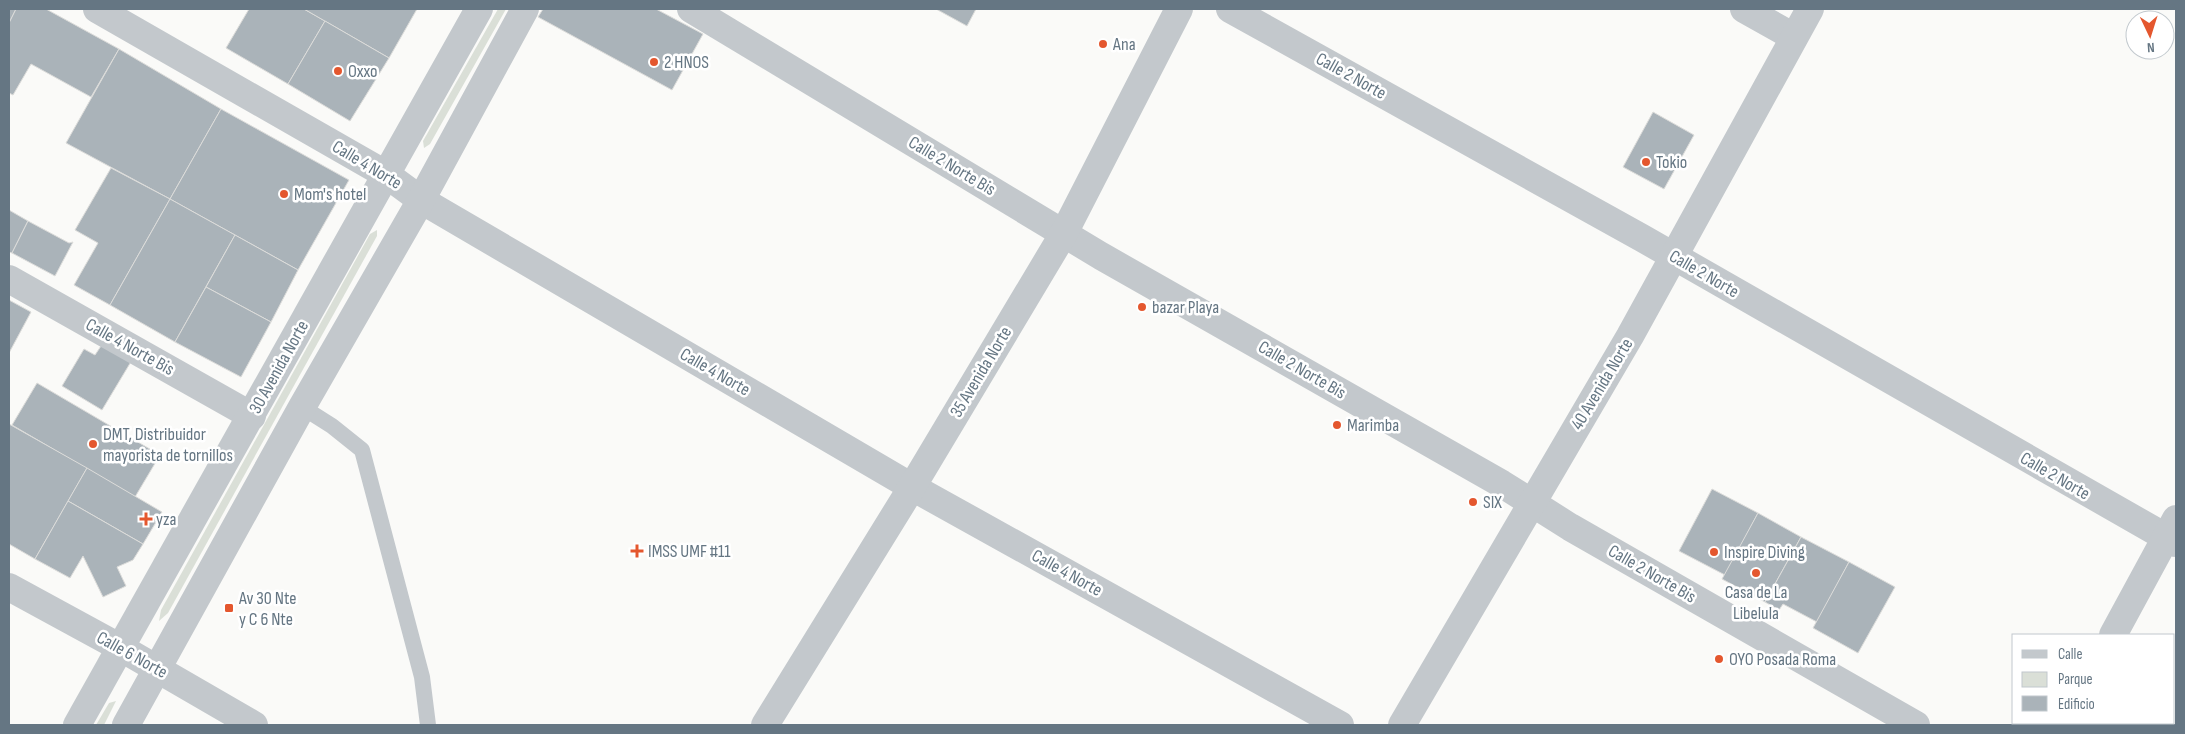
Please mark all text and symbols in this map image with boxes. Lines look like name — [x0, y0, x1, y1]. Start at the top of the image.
north arrow — [2125, 10, 2175, 60]
place label: Ana — [1112, 34, 1136, 55]
marker: Ana — [1097, 38, 1109, 50]
text: N — [2147, 39, 2155, 56]
street label: Calle 2 Norte — [1312, 48, 1390, 104]
place label: 2 HNOS — [664, 52, 709, 73]
marker: 2 HNOS — [648, 56, 660, 68]
place label: Oxxo — [348, 61, 378, 82]
marker: Oxxo — [332, 65, 344, 77]
street label: Calle 2 Norte Bis — [905, 132, 999, 200]
street label: Calle 4 Norte — [329, 136, 405, 194]
place label: Tokio — [1656, 152, 1687, 173]
marker: Tokio — [1640, 156, 1652, 168]
place label: Mom's hotel — [294, 184, 366, 205]
marker: Mom's hotel — [278, 188, 290, 200]
street label: Calle 2 Norte — [1665, 246, 1743, 302]
place label: bazar Playa — [1152, 297, 1219, 318]
marker: bazar Playa — [1136, 301, 1148, 313]
street label: Calle 4 Norte Bis — [82, 314, 178, 380]
street label: 30 Avenida Norte — [245, 317, 313, 417]
street label: 35 Avenida Norte — [946, 323, 1016, 421]
street label: 40 Avenida Norte — [1566, 334, 1638, 434]
street label: Calle 2 Norte Bis — [1254, 336, 1350, 404]
street label: Calle 4 Norte — [676, 344, 754, 400]
place label: Marimba — [1347, 415, 1399, 436]
marker: Marimba — [1331, 419, 1343, 431]
place label: DMT, Distribuidor mayorista de tornillos — [103, 424, 233, 466]
marker: DMT, Distribuidor mayorista de tornillos — [87, 438, 99, 450]
street label: Calle 2 Norte — [2016, 448, 2094, 504]
place label: SIX — [1483, 492, 1502, 513]
marker: SIX — [1467, 496, 1479, 508]
place label: yza — [156, 509, 176, 530]
marker: yza — [140, 513, 152, 525]
street label: Calle 2 Norte Bis — [1604, 540, 1700, 608]
place label: IMSS UMF #11 — [648, 541, 731, 562]
place label: Inspire Diving — [1724, 542, 1805, 563]
marker: IMSS UMF #11 — [630, 544, 644, 558]
street label: Calle 4 Norte — [1028, 545, 1106, 601]
marker: Inspire Diving — [1708, 546, 1720, 558]
marker: Casa de La Libelula — [1750, 567, 1762, 579]
place label: Casa de La Libelula — [1725, 582, 1787, 624]
place label: Av 30 Nte y C 6 Nte — [238, 588, 297, 630]
marker: Av 30 Nte y C 6 Nte — [223, 602, 235, 614]
street label: Calle 6 Norte — [93, 627, 171, 683]
legend — [2012, 634, 2175, 724]
text: Calle — [2058, 645, 2082, 664]
place label: OYO Posada Roma — [1729, 649, 1836, 670]
marker: OYO Posada Roma — [1713, 653, 1725, 665]
text: Parque — [2058, 670, 2093, 689]
text: Edificio — [2058, 695, 2095, 714]

